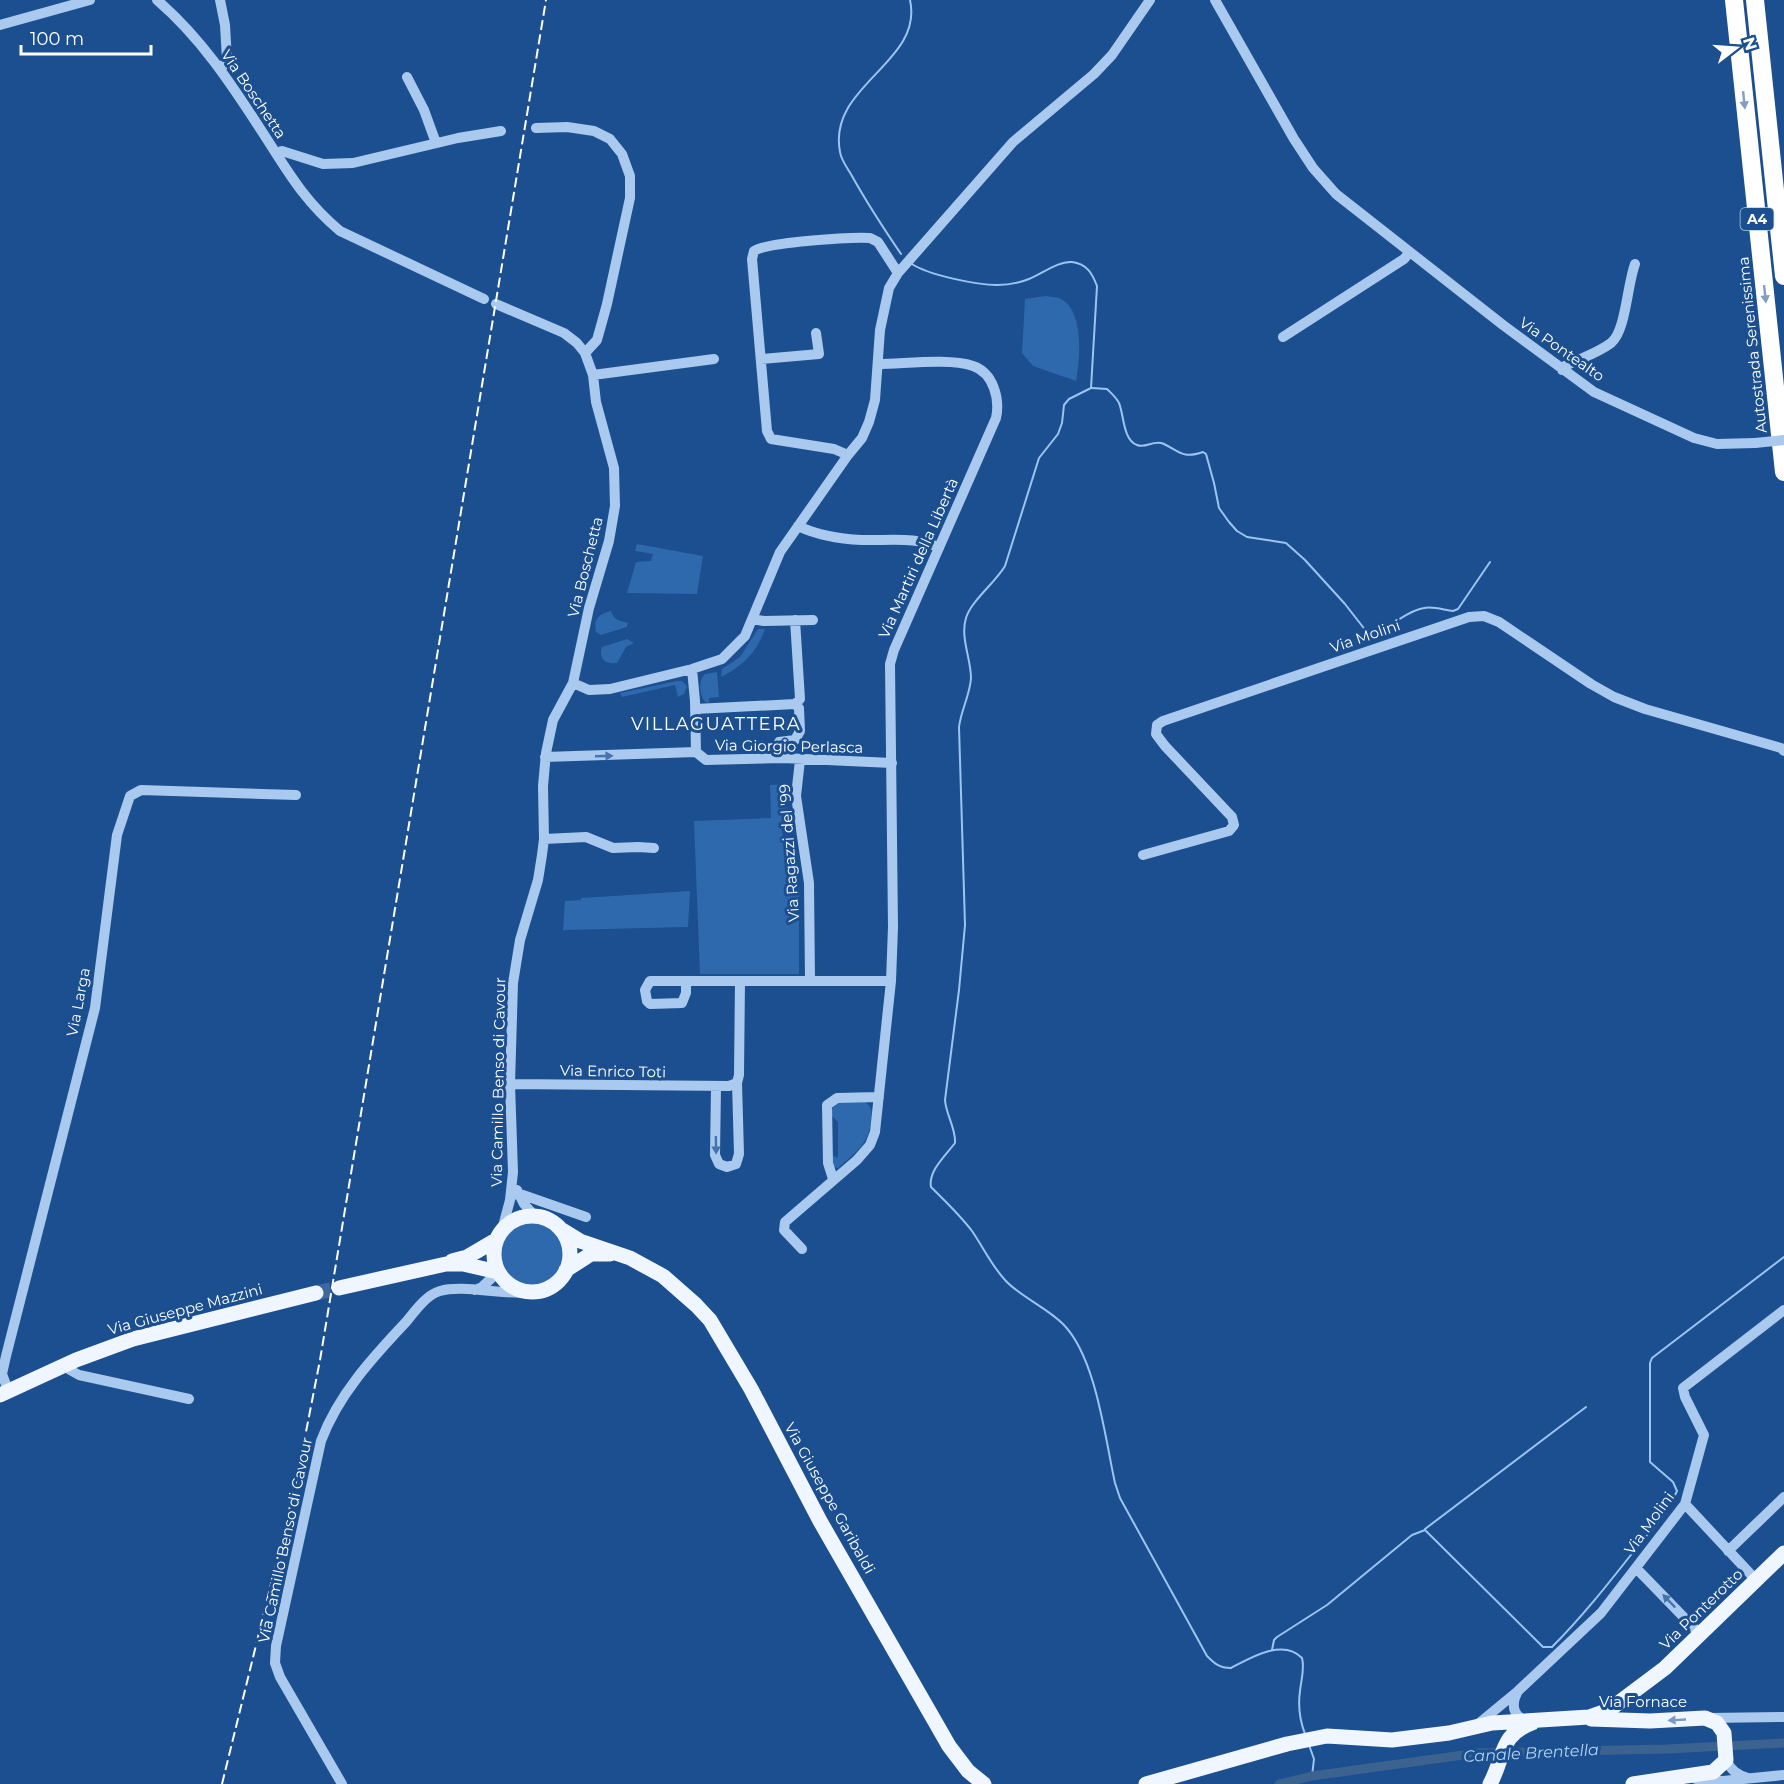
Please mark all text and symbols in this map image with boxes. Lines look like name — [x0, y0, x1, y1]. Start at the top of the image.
scale bar — [21, 18, 152, 56]
north arrow — [1706, 18, 1766, 78]
text: 100 m — [30, 28, 84, 50]
text: N — [1739, 35, 1761, 53]
street label: Via Boschetta — [217, 46, 291, 142]
one-way arrow — [1740, 90, 1749, 109]
road number: A4 — [1740, 208, 1774, 230]
street label: Autostrada Serenissima — [1733, 256, 1771, 434]
one-way arrow — [1760, 284, 1770, 303]
street label: Via Pontealto — [1516, 313, 1608, 385]
street label: Via Martiri della Libertà — [874, 475, 962, 641]
street label: Via Boschetta — [563, 515, 607, 619]
street label: Via Molini — [1327, 615, 1403, 657]
district label: VILLAGUATTERA — [631, 713, 801, 735]
street label: Via Giorgio Perlasca — [715, 735, 863, 757]
one-way arrow — [594, 751, 613, 761]
street label: Via Ragazzi del '99 — [775, 783, 803, 923]
street label: Via Larga — [62, 966, 94, 1038]
street label: Via Camillo Benso di Cavour — [487, 977, 509, 1187]
street label: Via Enrico Toti — [560, 1061, 666, 1081]
one-way arrow — [711, 1136, 721, 1155]
street label: Via Giuseppe Mazzini — [106, 1279, 264, 1339]
street label: Via Giuseppe Garibaldi — [780, 1419, 880, 1577]
street label: Via Camillo Benso di Cavour — [254, 1435, 316, 1645]
street label: Via Molini — [1620, 1488, 1678, 1558]
street label: Via Ponterotto — [1655, 1565, 1747, 1653]
one-way arrow — [1662, 1593, 1676, 1608]
street label: Via Fornace — [1599, 1692, 1687, 1711]
one-way arrow — [1668, 1715, 1687, 1725]
water label: Canale Brentella — [1463, 1740, 1600, 1766]

